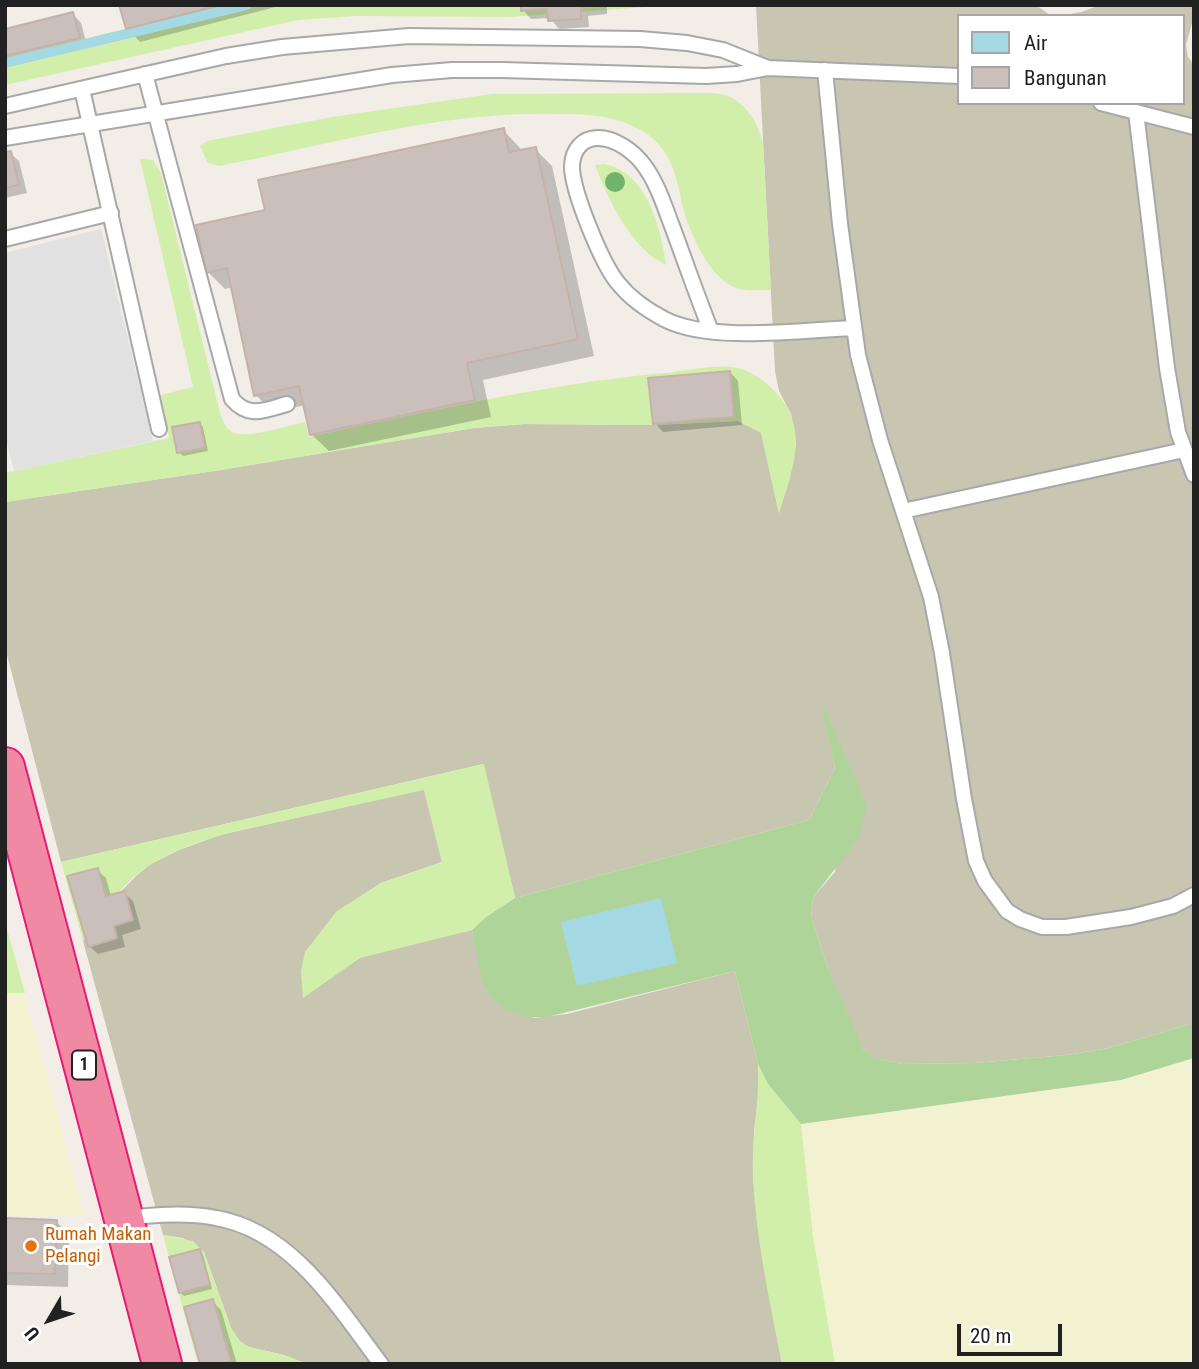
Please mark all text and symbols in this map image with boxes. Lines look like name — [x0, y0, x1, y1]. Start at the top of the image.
legend — [958, 14, 1185, 105]
text: Air — [1024, 31, 1047, 55]
text: Bangunan — [1024, 66, 1107, 90]
road number: 1 — [72, 1050, 96, 1080]
place label: Rumah Makan Pelangi — [45, 1224, 152, 1268]
marker: Rumah Makan Pelangi — [23, 1238, 39, 1254]
north arrow — [14, 1285, 84, 1355]
scale bar — [961, 1310, 1066, 1354]
text: U — [20, 1322, 45, 1345]
text: 20 m — [970, 1324, 1011, 1348]

